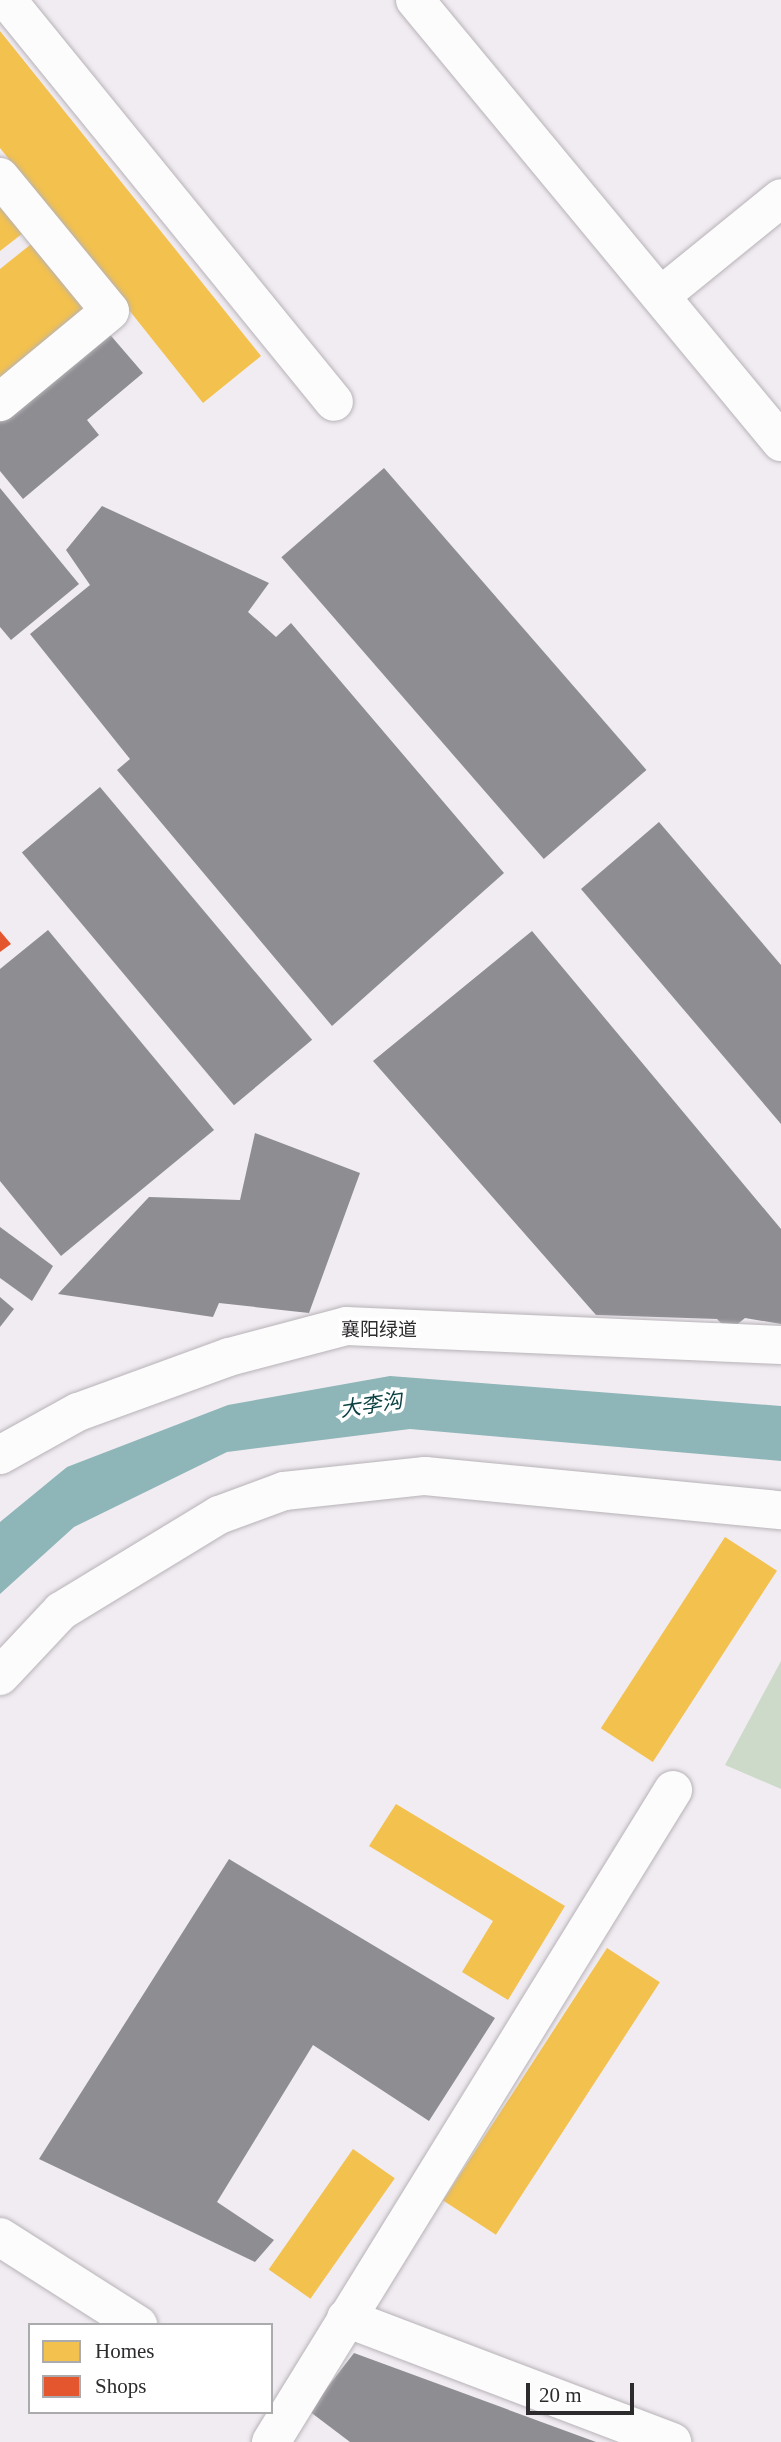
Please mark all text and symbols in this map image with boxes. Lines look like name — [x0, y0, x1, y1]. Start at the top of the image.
street label: 襄阳绿道 — [341, 1319, 417, 1341]
water label: 大李沟 — [338, 1388, 404, 1422]
legend — [28, 2323, 273, 2414]
text: Homes — [95, 2339, 155, 2363]
scale bar — [529, 2368, 638, 2412]
text: Shops — [95, 2374, 146, 2398]
text: 20 m — [539, 2383, 582, 2407]

